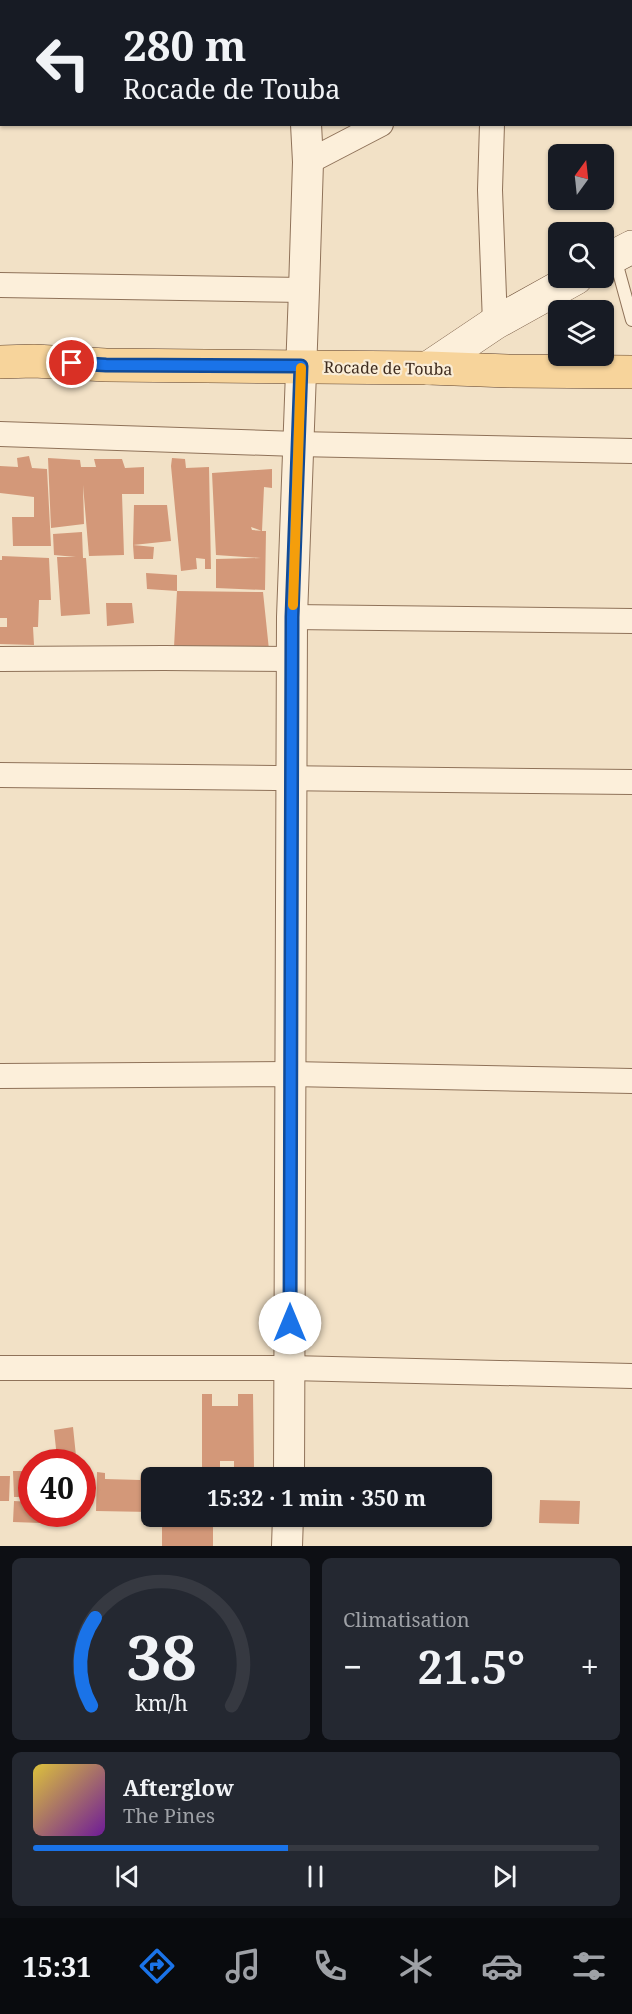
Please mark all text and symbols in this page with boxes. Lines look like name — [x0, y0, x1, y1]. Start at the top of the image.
text: 280 m — [123, 16, 247, 73]
icon: left — [24, 24, 102, 102]
text: Rocade de Touba — [123, 70, 341, 107]
north arrow — [548, 144, 614, 210]
map controls — [548, 144, 614, 366]
button: search — [548, 222, 614, 288]
button: layers — [548, 300, 614, 366]
pin — [46, 337, 97, 388]
icon: arrive — [55, 346, 88, 379]
street label: Rocade de Touba — [323, 356, 453, 380]
position arrow — [258, 1291, 322, 1355]
speed limit sign: 40 — [18, 1449, 96, 1527]
text: 15:32 · 1 min · 350 m — [207, 1482, 426, 1512]
text: Climatisation — [343, 1606, 470, 1633]
text: 38 — [126, 1613, 196, 1698]
text: 21.5° — [418, 1636, 525, 1697]
text: − — [343, 1644, 362, 1689]
text: + — [581, 1644, 599, 1689]
text: km/h — [135, 1688, 188, 1717]
text: Afterglow — [123, 1772, 234, 1802]
text: The Pines — [123, 1802, 215, 1829]
icon: previous — [111, 1860, 144, 1893]
icon: pause — [299, 1860, 332, 1893]
icon: next — [488, 1860, 521, 1893]
icon: directions — [136, 1945, 178, 1987]
icon: music — [222, 1945, 264, 1987]
icon: phone — [309, 1945, 351, 1987]
icon: climate — [395, 1945, 437, 1987]
icon: car — [481, 1945, 523, 1987]
icon: filters — [568, 1945, 610, 1987]
text: 15:31 — [22, 1948, 91, 1985]

